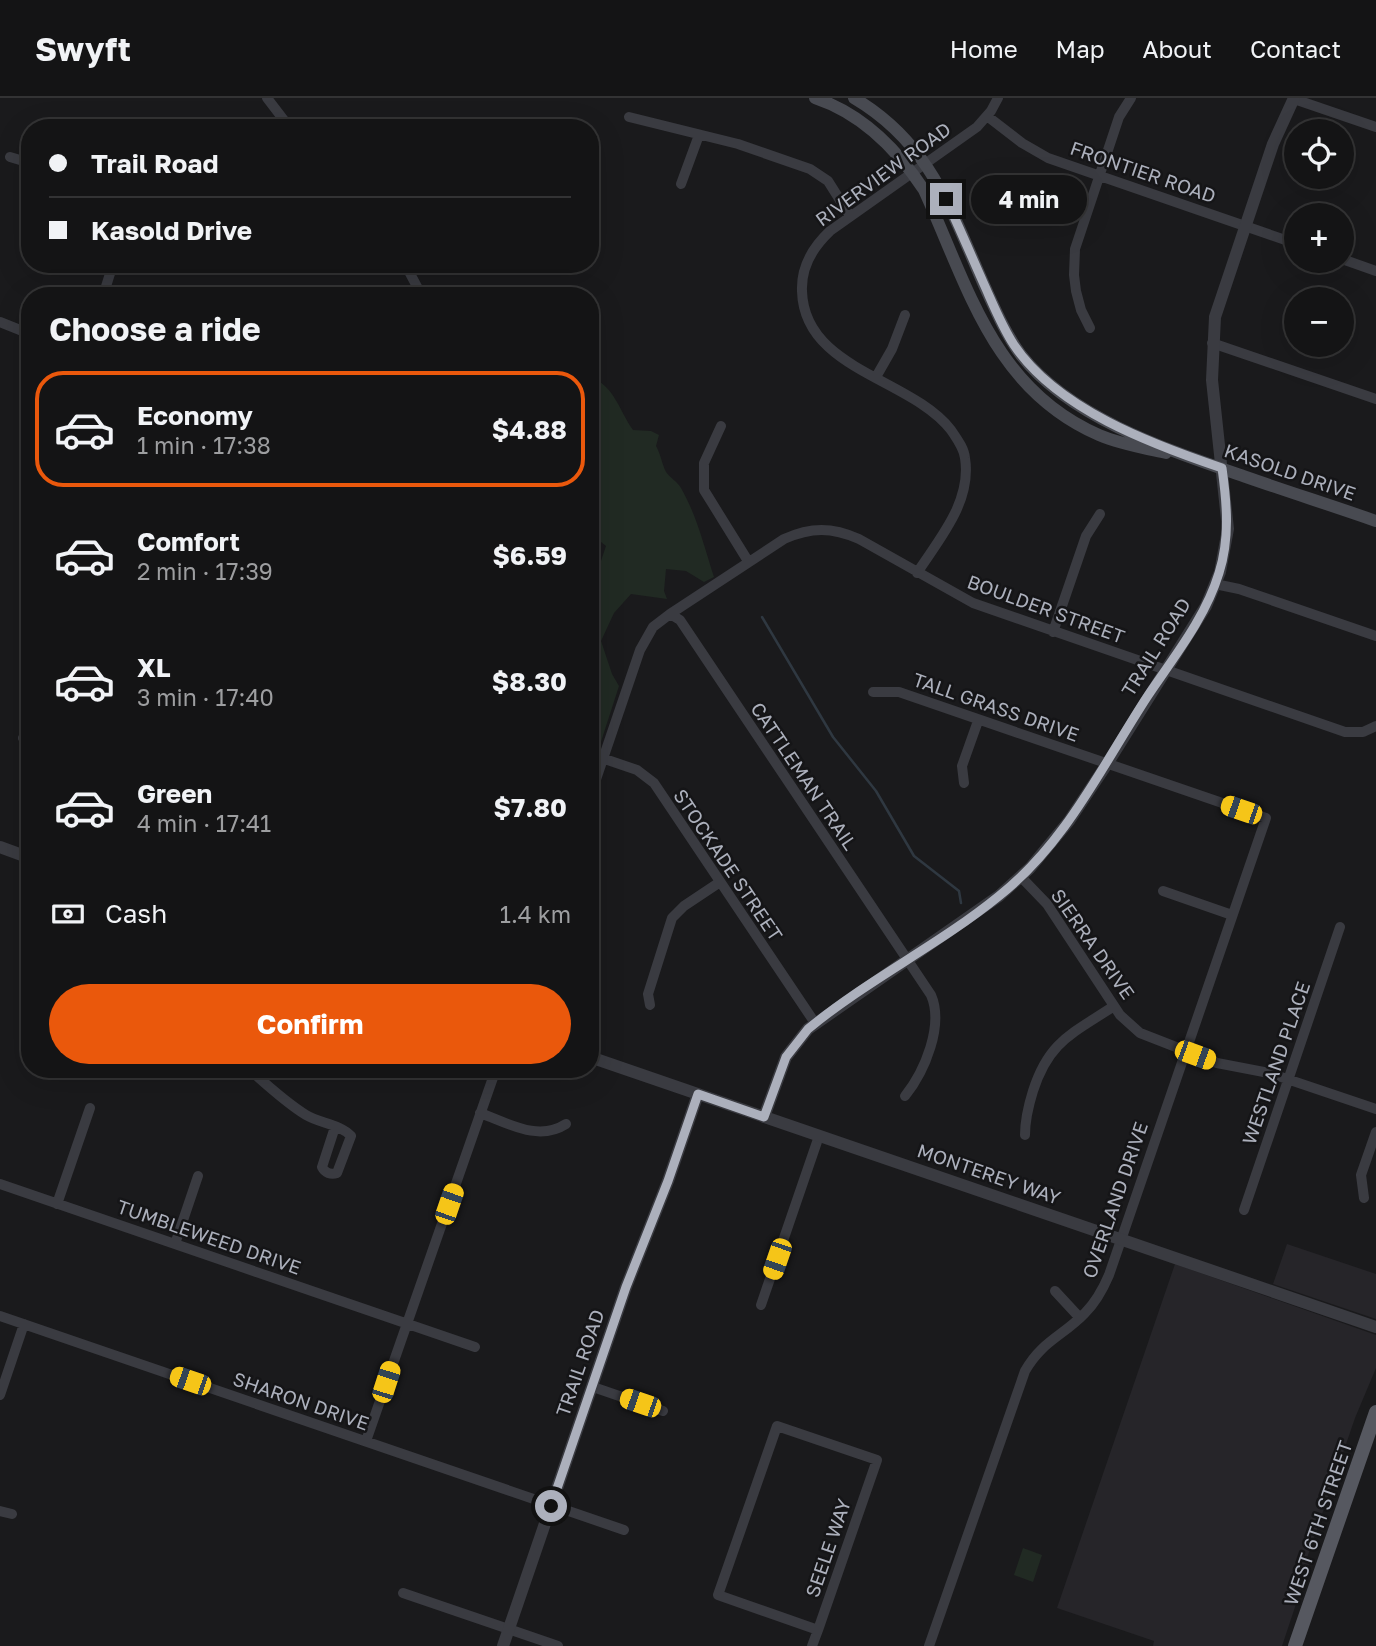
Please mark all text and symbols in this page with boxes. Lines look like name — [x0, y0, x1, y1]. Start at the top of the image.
text: Swyft — [35, 29, 131, 68]
text: Home — [950, 34, 1018, 63]
text: Map — [1056, 34, 1105, 63]
text: About — [1143, 34, 1212, 63]
text: Contact — [1250, 34, 1341, 63]
street label: RIVERVIEW ROAD — [811, 117, 955, 230]
map controls — [1284, 119, 1354, 357]
button: locate — [1284, 119, 1354, 189]
street label: FRONTIER ROAD — [1067, 136, 1219, 207]
text: Trail Road — [91, 148, 218, 179]
callout: 4 min — [970, 174, 1086, 224]
route end — [930, 183, 962, 215]
text: 4 min — [999, 185, 1059, 213]
button: + — [1284, 203, 1354, 273]
text: Kasold Drive — [91, 215, 252, 246]
button: − — [1284, 287, 1354, 357]
text: Choose a ride — [49, 310, 261, 348]
icon: car — [53, 398, 116, 461]
text: Economy — [137, 400, 253, 431]
text: $4.88 — [492, 414, 567, 445]
text: 1 min · 17:38 — [137, 431, 271, 459]
street label: KASOLD DRIVE — [1221, 438, 1359, 505]
icon: car — [53, 524, 116, 587]
text: Comfort — [137, 526, 240, 557]
text: $6.59 — [492, 540, 567, 571]
text: 2 min · 17:39 — [137, 557, 273, 585]
street label: BOULDER STREET — [964, 569, 1128, 648]
street label: TRAIL ROAD — [1116, 593, 1195, 700]
icon: car — [53, 650, 116, 713]
text: XL — [137, 652, 171, 683]
text: $8.30 — [492, 666, 567, 697]
street label: TALL GRASS DRIVE — [910, 667, 1082, 746]
text: 3 min · 17:40 — [137, 683, 274, 711]
street label: CATTLEMAN TRAIL — [747, 698, 862, 854]
icon: car — [53, 776, 116, 839]
text: Green — [137, 778, 212, 809]
street label: STOCKADE STREET — [669, 784, 788, 945]
text: $7.80 — [494, 792, 567, 823]
car — [1218, 793, 1265, 827]
text: 4 min · 17:41 — [137, 809, 271, 837]
street label: SIERRA DRIVE — [1047, 884, 1140, 1003]
icon: cash — [49, 895, 87, 933]
text: Cash — [105, 898, 167, 929]
text: 1.4 km — [500, 900, 571, 928]
street label: WESTLAND PLACE — [1237, 978, 1314, 1147]
button: Confirm — [49, 984, 571, 1064]
car — [1172, 1038, 1219, 1072]
street label: OVERLAND DRIVE — [1077, 1119, 1152, 1281]
street label: MONTEREY WAY — [915, 1138, 1064, 1209]
car — [433, 1181, 466, 1227]
street label: TUMBLEWEED DRIVE — [114, 1194, 304, 1279]
car — [761, 1236, 794, 1282]
street label: TRAIL ROAD — [550, 1306, 609, 1419]
car — [370, 1359, 403, 1405]
car — [167, 1364, 214, 1398]
street label: SHARON DRIVE — [230, 1367, 372, 1435]
car — [617, 1386, 664, 1420]
street label: WEST 6TH STREET — [1279, 1437, 1357, 1608]
route start — [535, 1490, 567, 1522]
street label: SEELE WAY — [800, 1496, 855, 1600]

